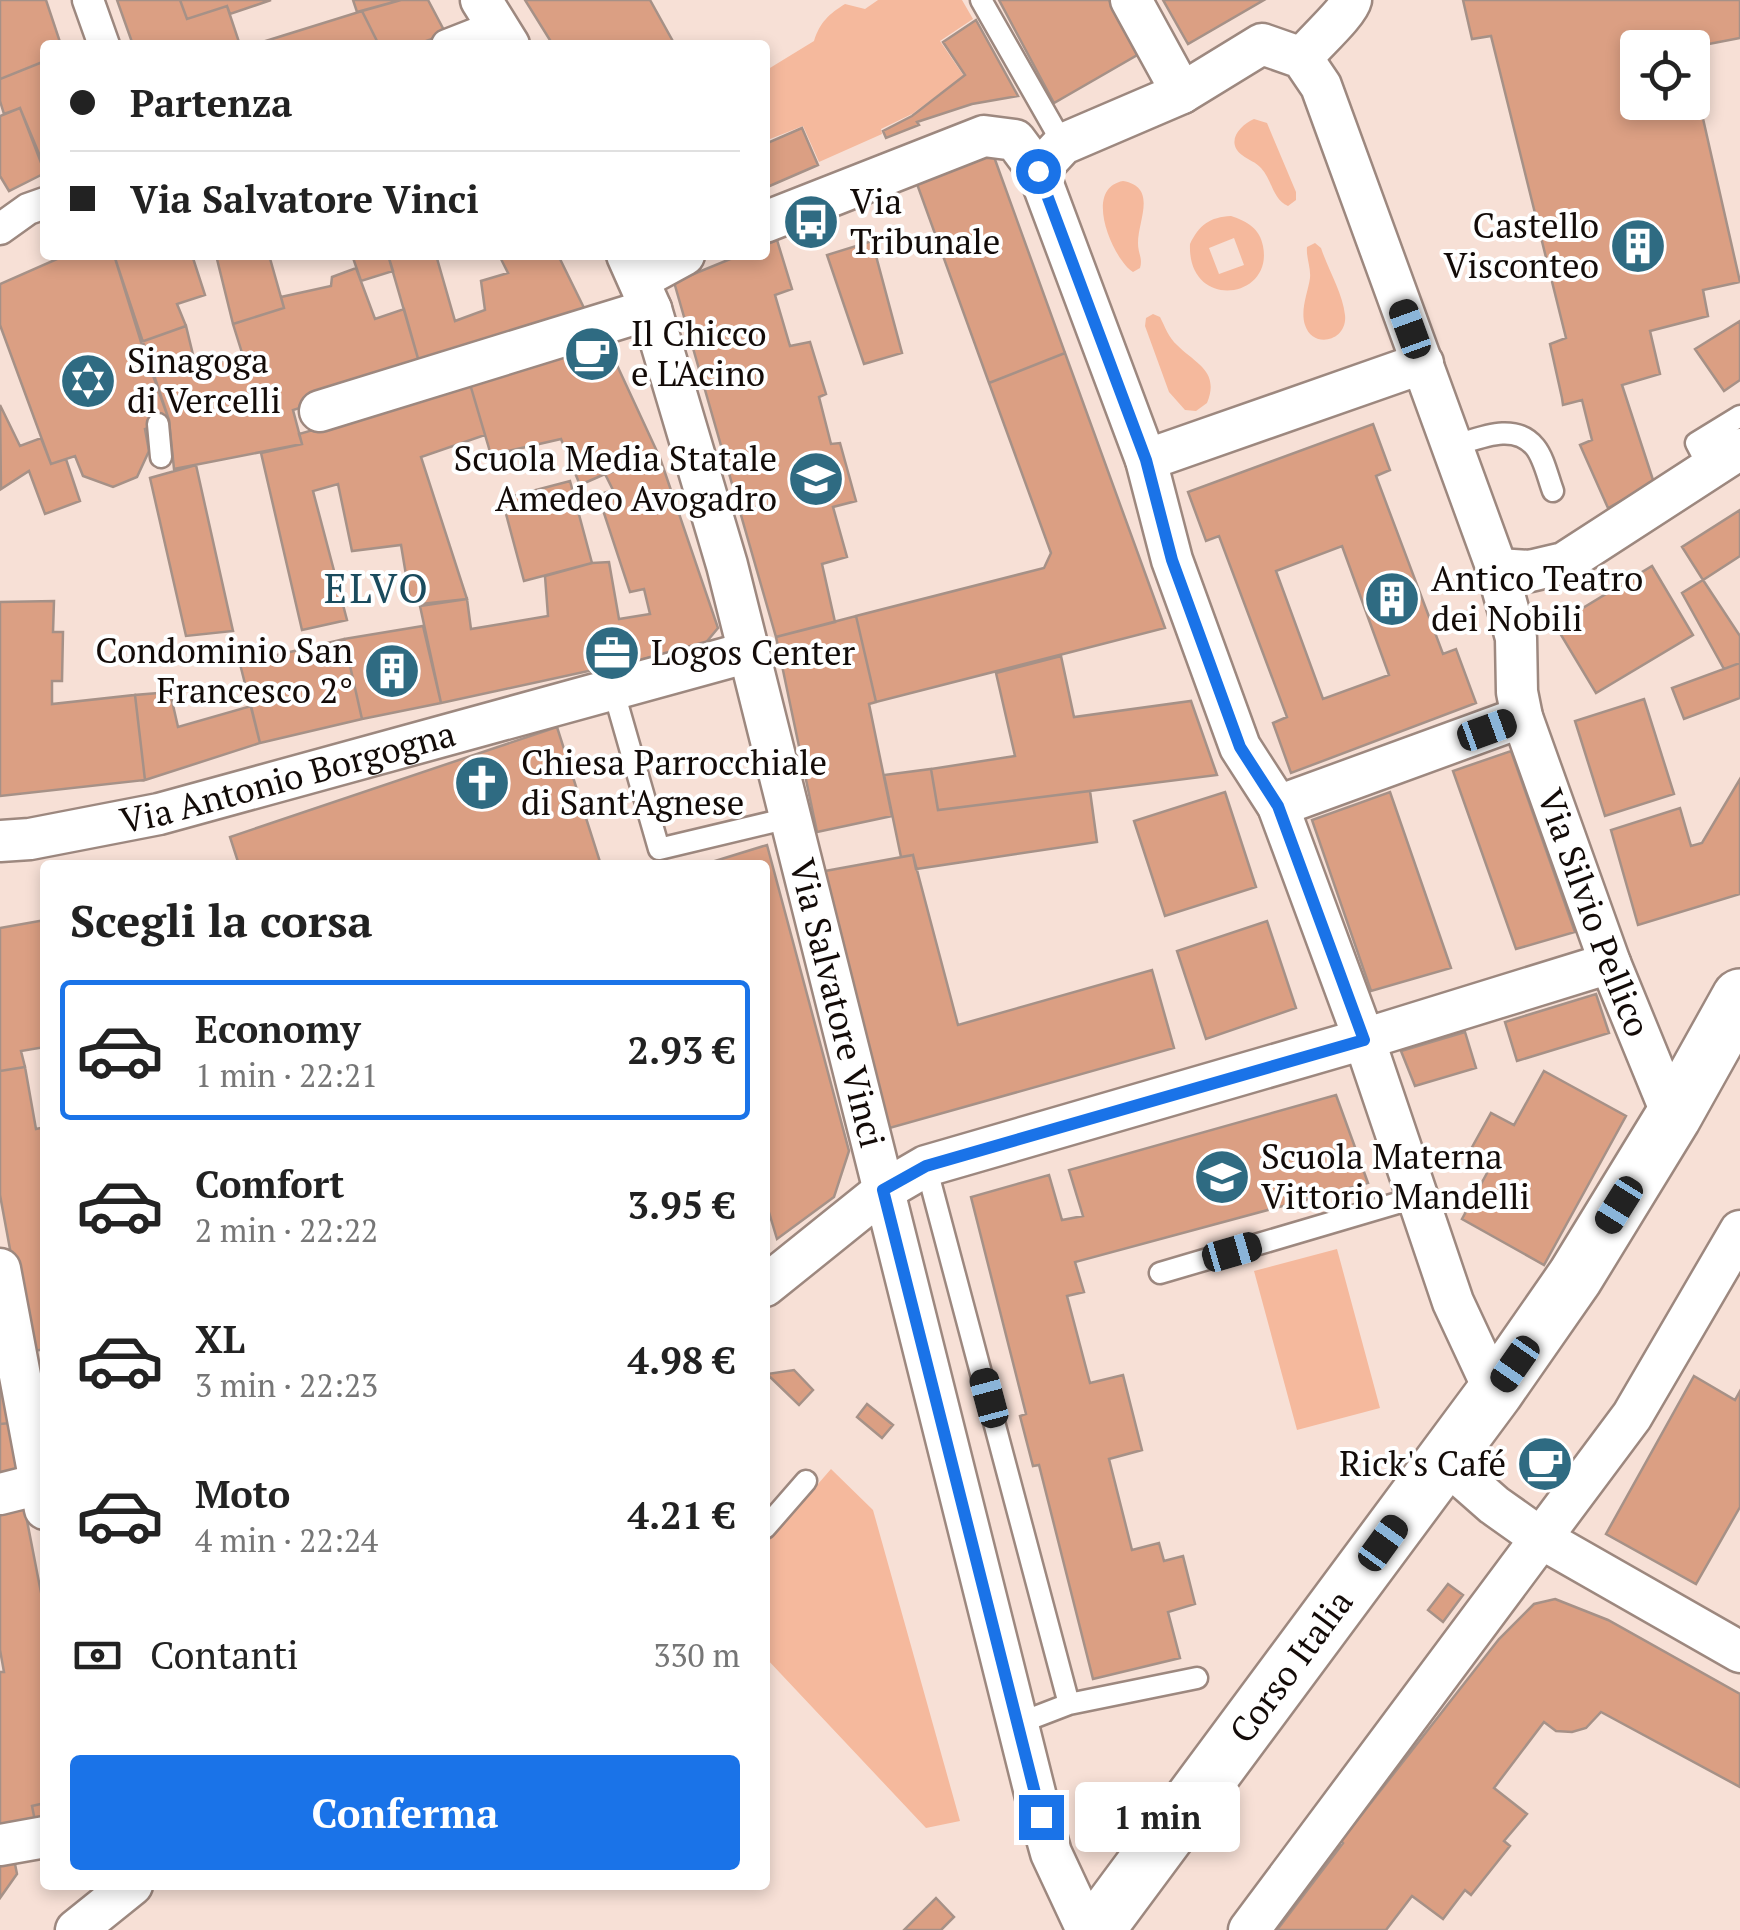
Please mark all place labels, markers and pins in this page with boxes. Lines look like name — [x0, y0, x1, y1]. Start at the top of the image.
place label: Via Tribunale — [850, 178, 1000, 264]
bus stop icon: Via Tribunale — [781, 192, 841, 252]
place label: Castello Visconteo — [1444, 202, 1599, 288]
building icon: Castello Visconteo — [1608, 216, 1668, 276]
place label: Il Chicco e L'Acino — [631, 310, 767, 396]
cafe icon: Il Chicco e L'Acino — [562, 324, 622, 384]
place label: Sinagoga di Vercelli — [127, 337, 281, 423]
synagogue icon: Sinagoga di Vercelli — [58, 351, 118, 411]
place label: Scuola Media Statale Amedeo Avogadro — [453, 435, 777, 521]
school or university icon: Scuola Media Statale Amedeo Avogadro — [786, 449, 846, 509]
place label: Antico Teatro dei Nobili — [1431, 555, 1643, 641]
building icon: Antico Teatro dei Nobili — [1362, 569, 1422, 629]
office icon: Logos Center — [582, 623, 642, 683]
place label: Condominio San Francesco 2° — [95, 627, 353, 713]
place label: Logos Center — [651, 629, 856, 675]
building icon: Condominio San Francesco 2° — [362, 641, 422, 701]
place label: Chiesa Parrocchiale di Sant'Agnese — [521, 739, 827, 825]
church icon: Chiesa Parrocchiale di Sant'Agnese — [452, 753, 512, 813]
place label: Scuola Materna Vittorio Mandelli — [1261, 1133, 1530, 1219]
school or university icon: Scuola Materna Vittorio Mandelli — [1192, 1147, 1252, 1207]
cafe icon: Rick's Café — [1515, 1434, 1575, 1494]
place label: Rick's Café — [1339, 1440, 1506, 1486]

